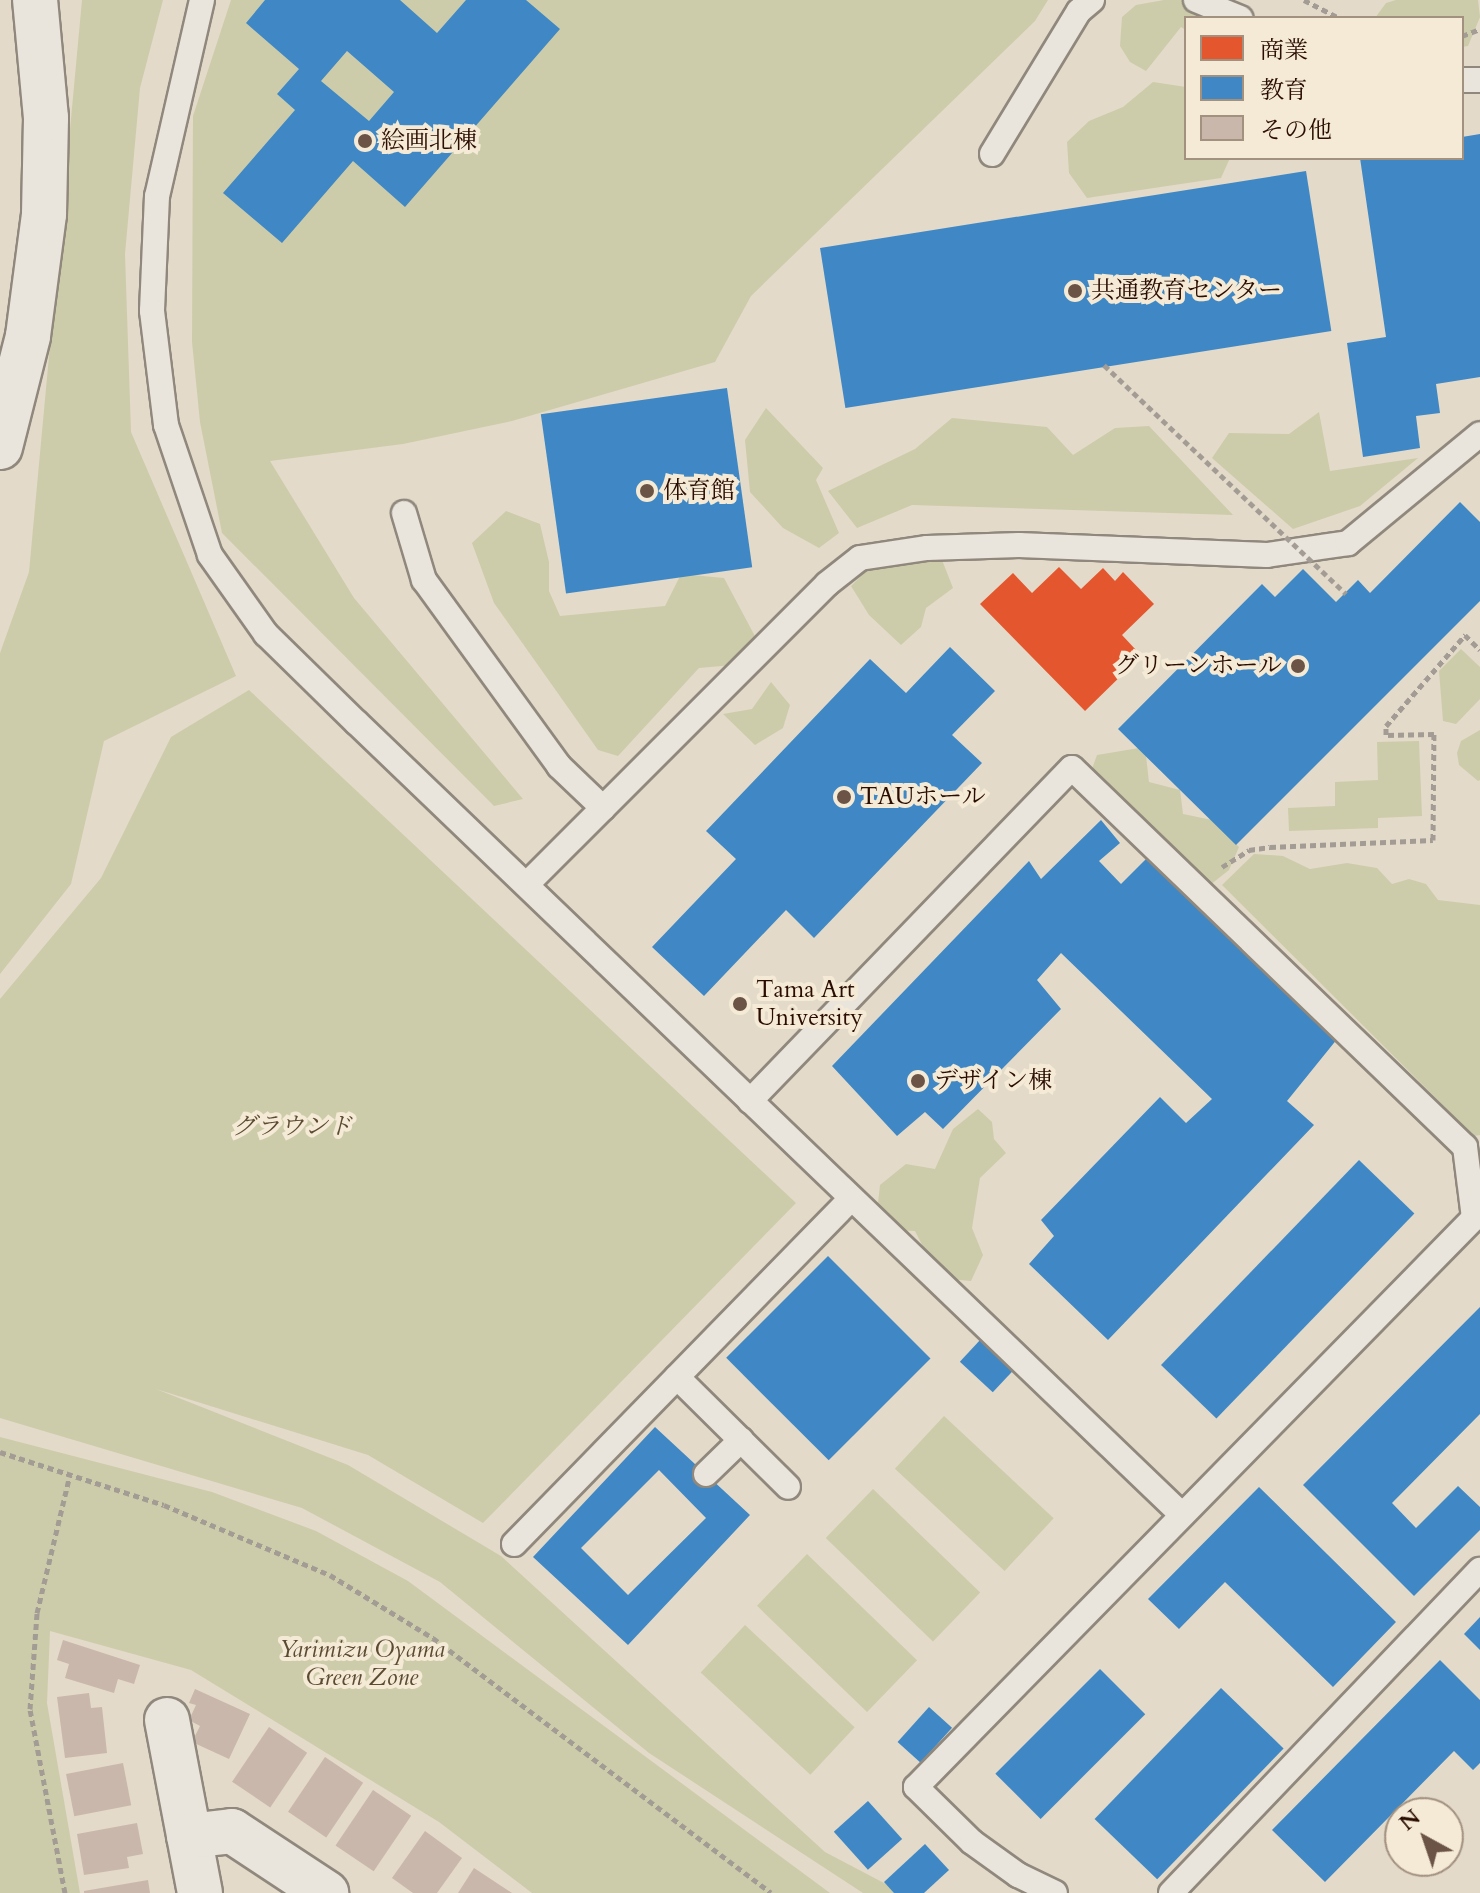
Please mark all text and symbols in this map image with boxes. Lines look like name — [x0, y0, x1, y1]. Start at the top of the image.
legend — [1184, 16, 1464, 160]
text: 商業 — [1260, 34, 1308, 67]
text: 教育 — [1260, 74, 1308, 107]
text: その他 — [1260, 114, 1332, 147]
place label: 絵画北棟 — [381, 127, 477, 155]
marker: 絵画北棟 — [356, 132, 374, 150]
place label: 共通教育センター — [1091, 277, 1283, 305]
marker: 共通教育センター — [1066, 282, 1084, 300]
place label: 体育館 — [663, 477, 735, 505]
marker: 体育館 — [638, 482, 656, 500]
place label: グリーンホール — [1114, 652, 1282, 680]
marker: グリーンホール — [1289, 657, 1307, 675]
place label: TAUホール — [860, 783, 986, 811]
marker: TAUホール — [835, 788, 853, 806]
place label: Tama Art University — [756, 976, 863, 1032]
marker: Tama Art University — [731, 995, 749, 1013]
place label: デザイン棟 — [934, 1067, 1054, 1095]
marker: デザイン棟 — [909, 1072, 927, 1090]
park label: グラウンド — [232, 1113, 352, 1141]
park label: Yarimizu Oyama Green Zone — [279, 1636, 445, 1692]
north arrow — [1384, 1797, 1464, 1877]
text: N — [1393, 1803, 1427, 1838]

